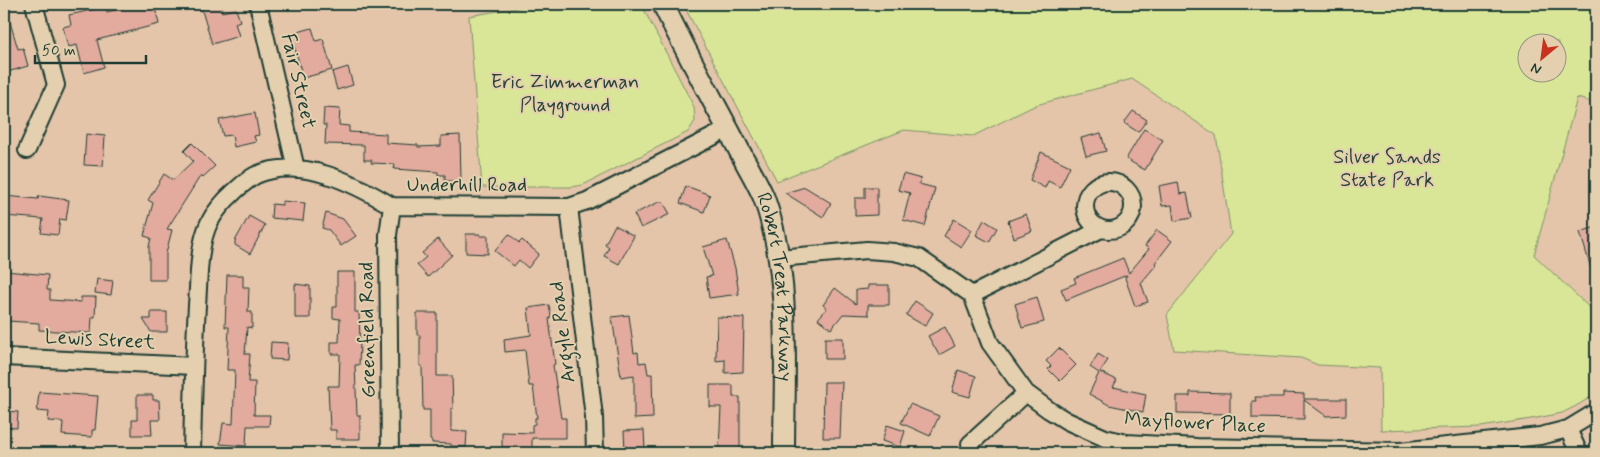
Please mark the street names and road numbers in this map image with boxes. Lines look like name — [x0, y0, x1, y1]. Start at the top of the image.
street label: Fair Street — [274, 31, 322, 131]
street label: Underhill Road — [407, 172, 527, 199]
street label: Robert Treat Parkway — [750, 189, 799, 382]
street label: Greenfield Road — [353, 262, 383, 398]
street label: Argyle Road — [543, 279, 585, 384]
street label: Lewis Street — [44, 324, 156, 356]
street label: Mayflower Place — [1124, 406, 1266, 440]

